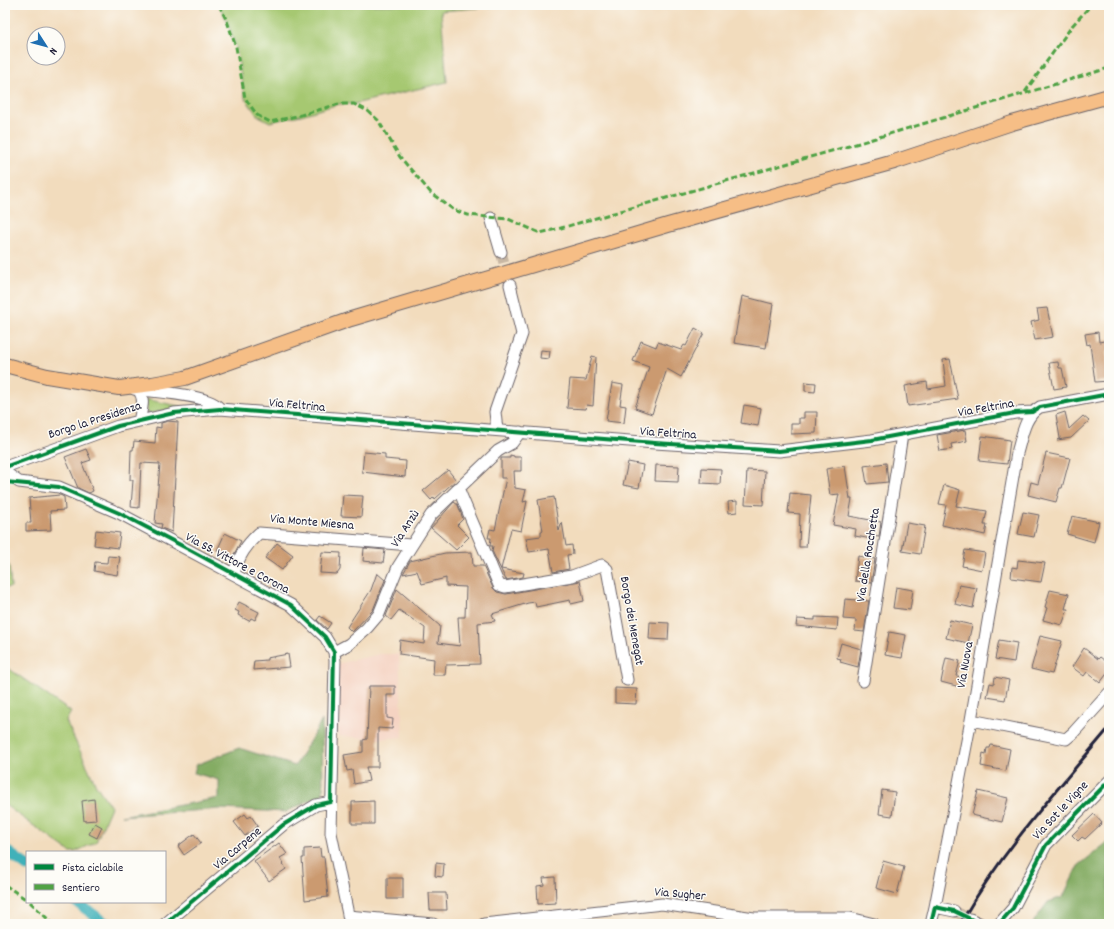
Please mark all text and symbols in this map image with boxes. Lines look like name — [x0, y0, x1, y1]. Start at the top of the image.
north arrow — [26, 26, 66, 66]
text: N — [44, 44, 61, 58]
street label: Via Feltrina — [268, 394, 327, 418]
street label: Via Feltrina — [957, 395, 1016, 423]
street label: Borgo la Presidenza — [46, 397, 145, 445]
street label: Via Feltrina — [639, 423, 698, 446]
street label: Via Anzù — [387, 506, 425, 552]
street label: Via della Rocchetta — [852, 506, 886, 603]
street label: Via Monte Miesna — [269, 510, 356, 536]
street label: Via SS. Vittore e Corona — [182, 529, 293, 600]
street label: Borgo dei Menegat — [614, 575, 648, 667]
street label: Via Nuova — [953, 639, 980, 690]
street label: Via Sot le Vigne — [1029, 777, 1094, 845]
street label: Via Carpene — [209, 823, 267, 875]
legend — [26, 851, 166, 903]
text: Pista ciclabile — [62, 860, 123, 877]
text: Sentiero — [62, 880, 100, 897]
street label: Via Sugher — [654, 883, 707, 907]

